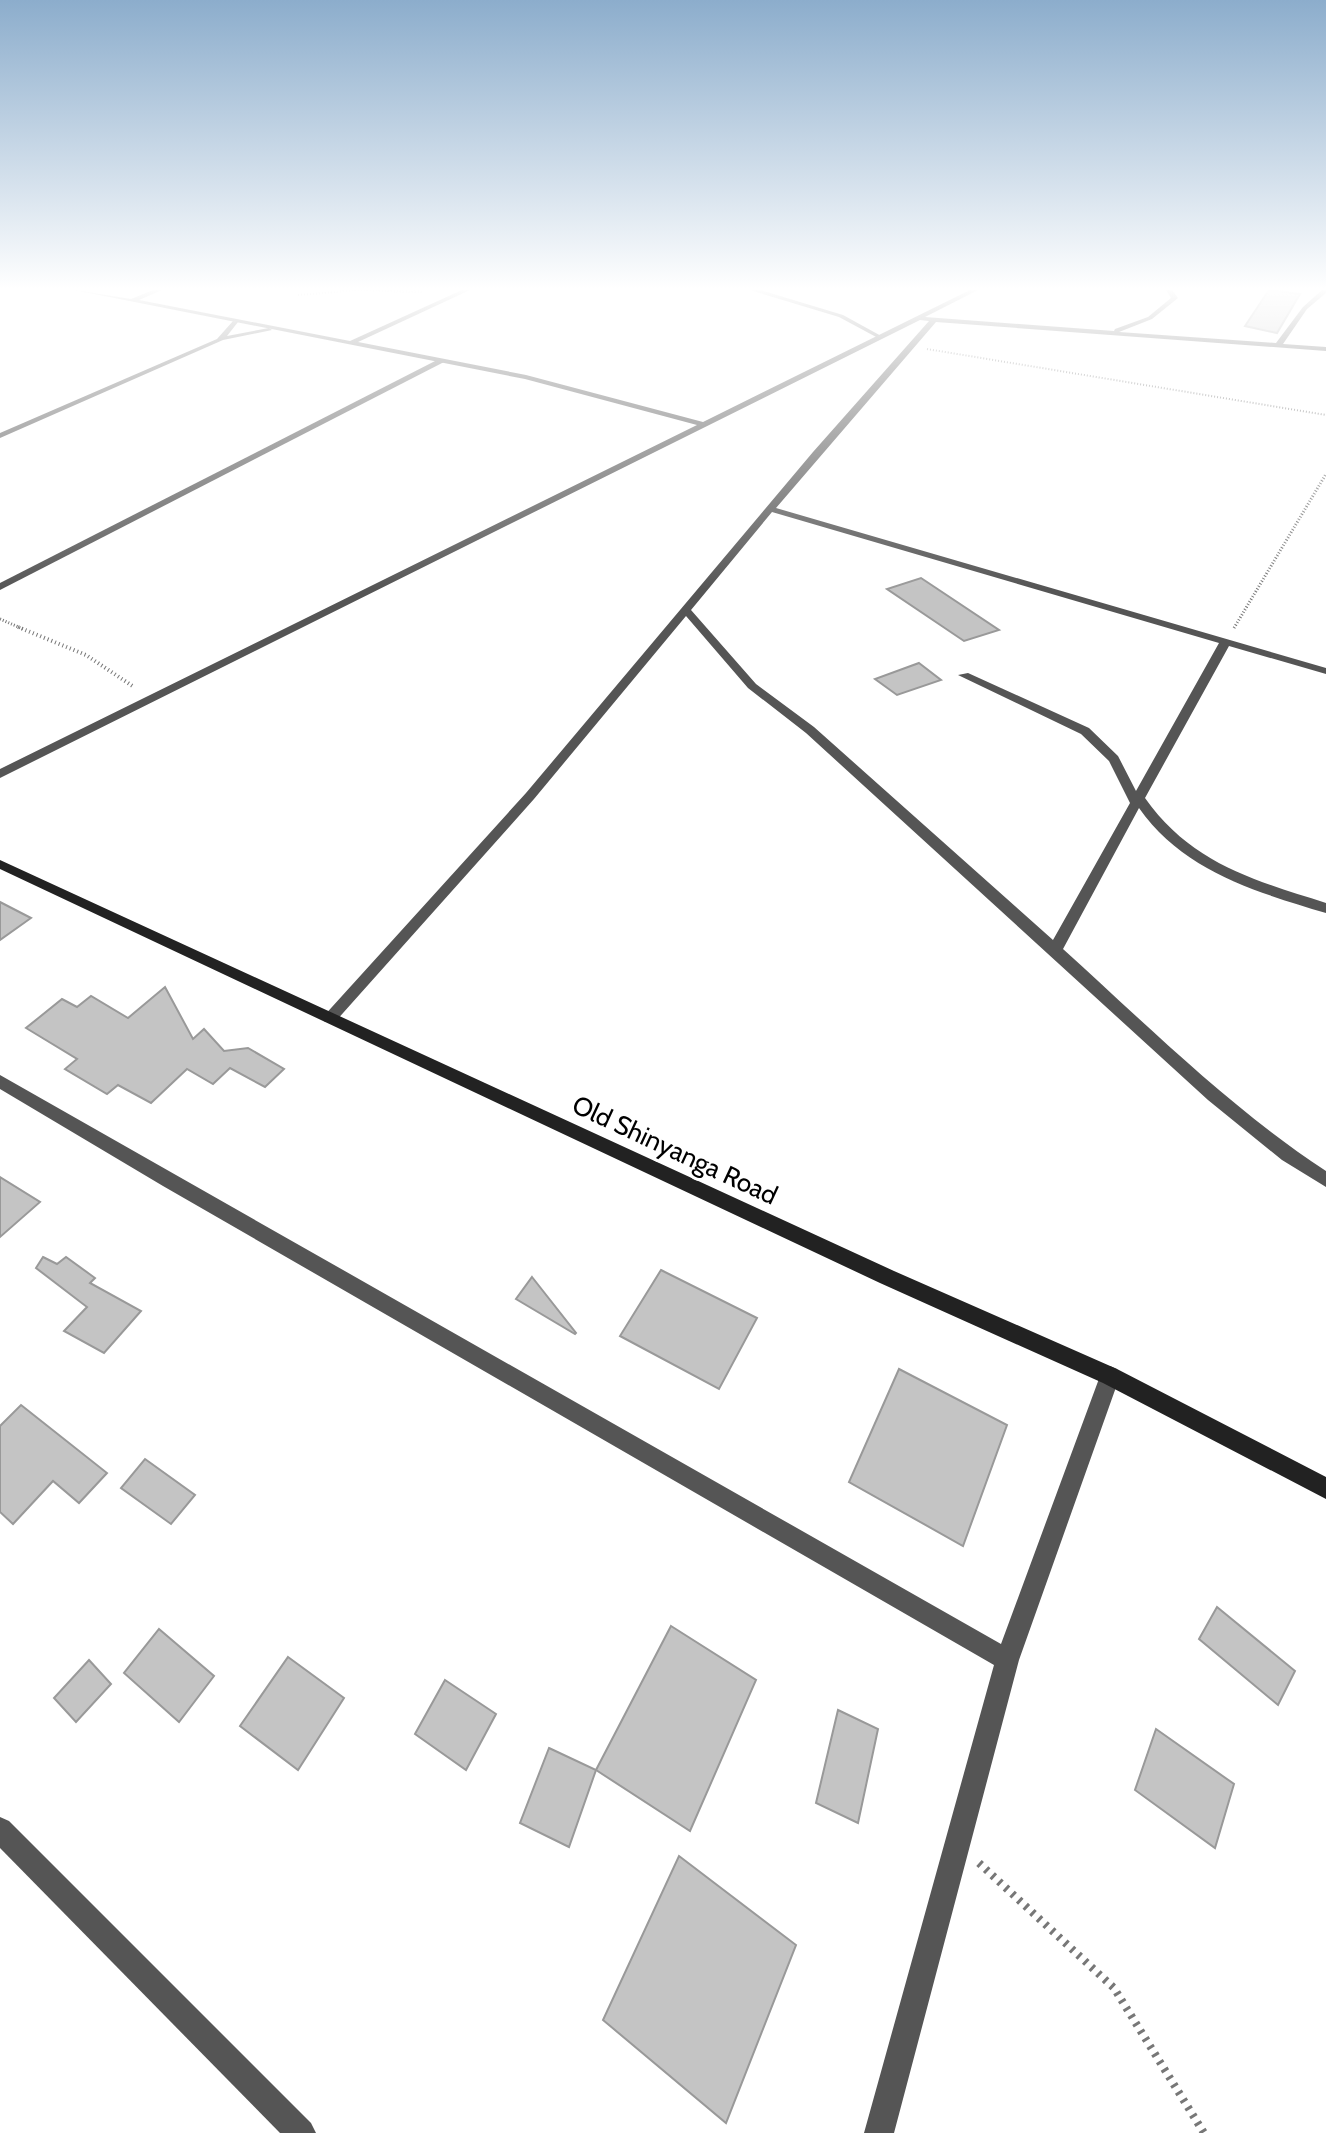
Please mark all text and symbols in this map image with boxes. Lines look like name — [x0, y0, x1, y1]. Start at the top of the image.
street label: Old Shinyanga Road — [567, 1088, 783, 1212]

